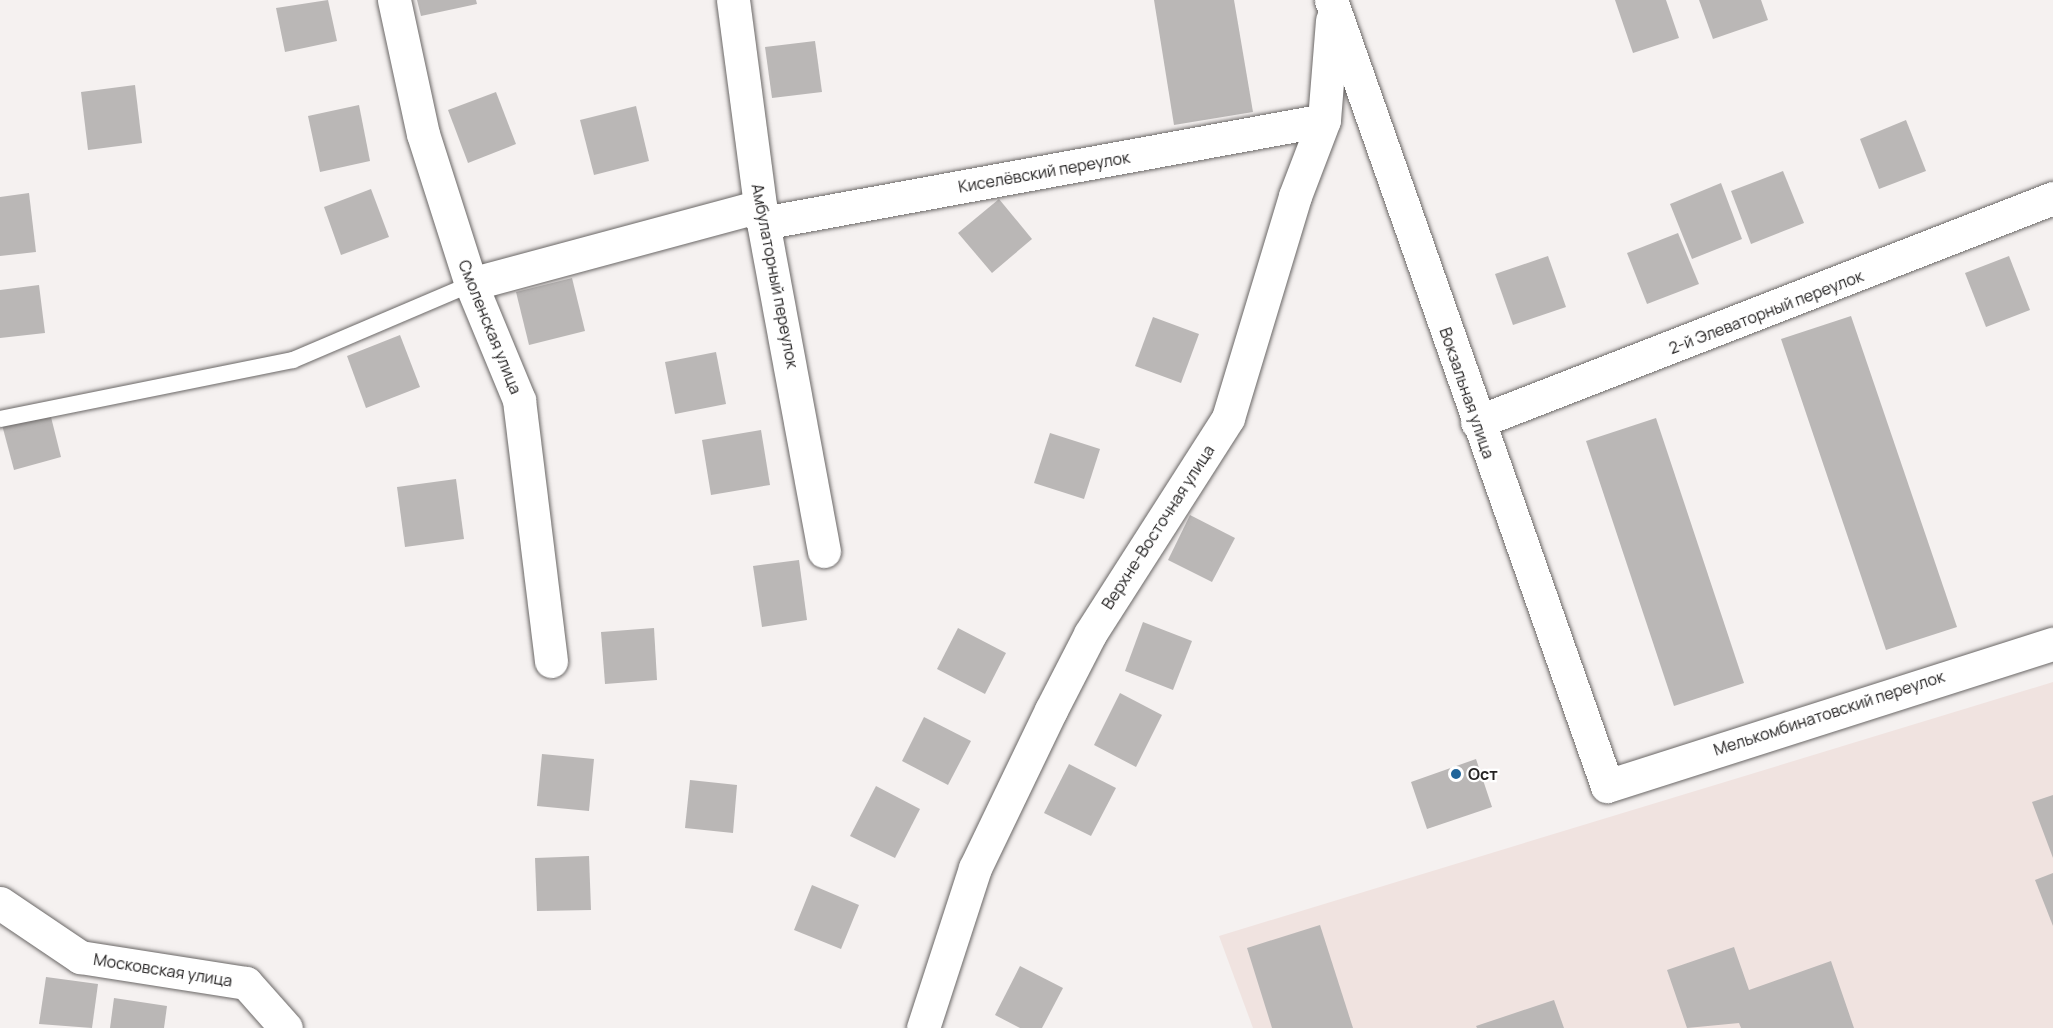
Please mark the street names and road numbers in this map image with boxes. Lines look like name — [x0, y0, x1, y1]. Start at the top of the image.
street label: Киселёвский переулок — [957, 147, 1131, 197]
street label: Амбулаторный переулок — [748, 182, 802, 370]
street label: Смоленская улица — [454, 257, 526, 397]
street label: 2-й Элеваторный переулок — [1666, 266, 1866, 358]
street label: Вокзальная улица — [1436, 325, 1498, 461]
street label: Верхне-Восточная улица — [1098, 441, 1218, 613]
street label: Мелькомбинатовский переулок — [1711, 667, 1947, 759]
street label: Московская улица — [92, 950, 234, 990]

